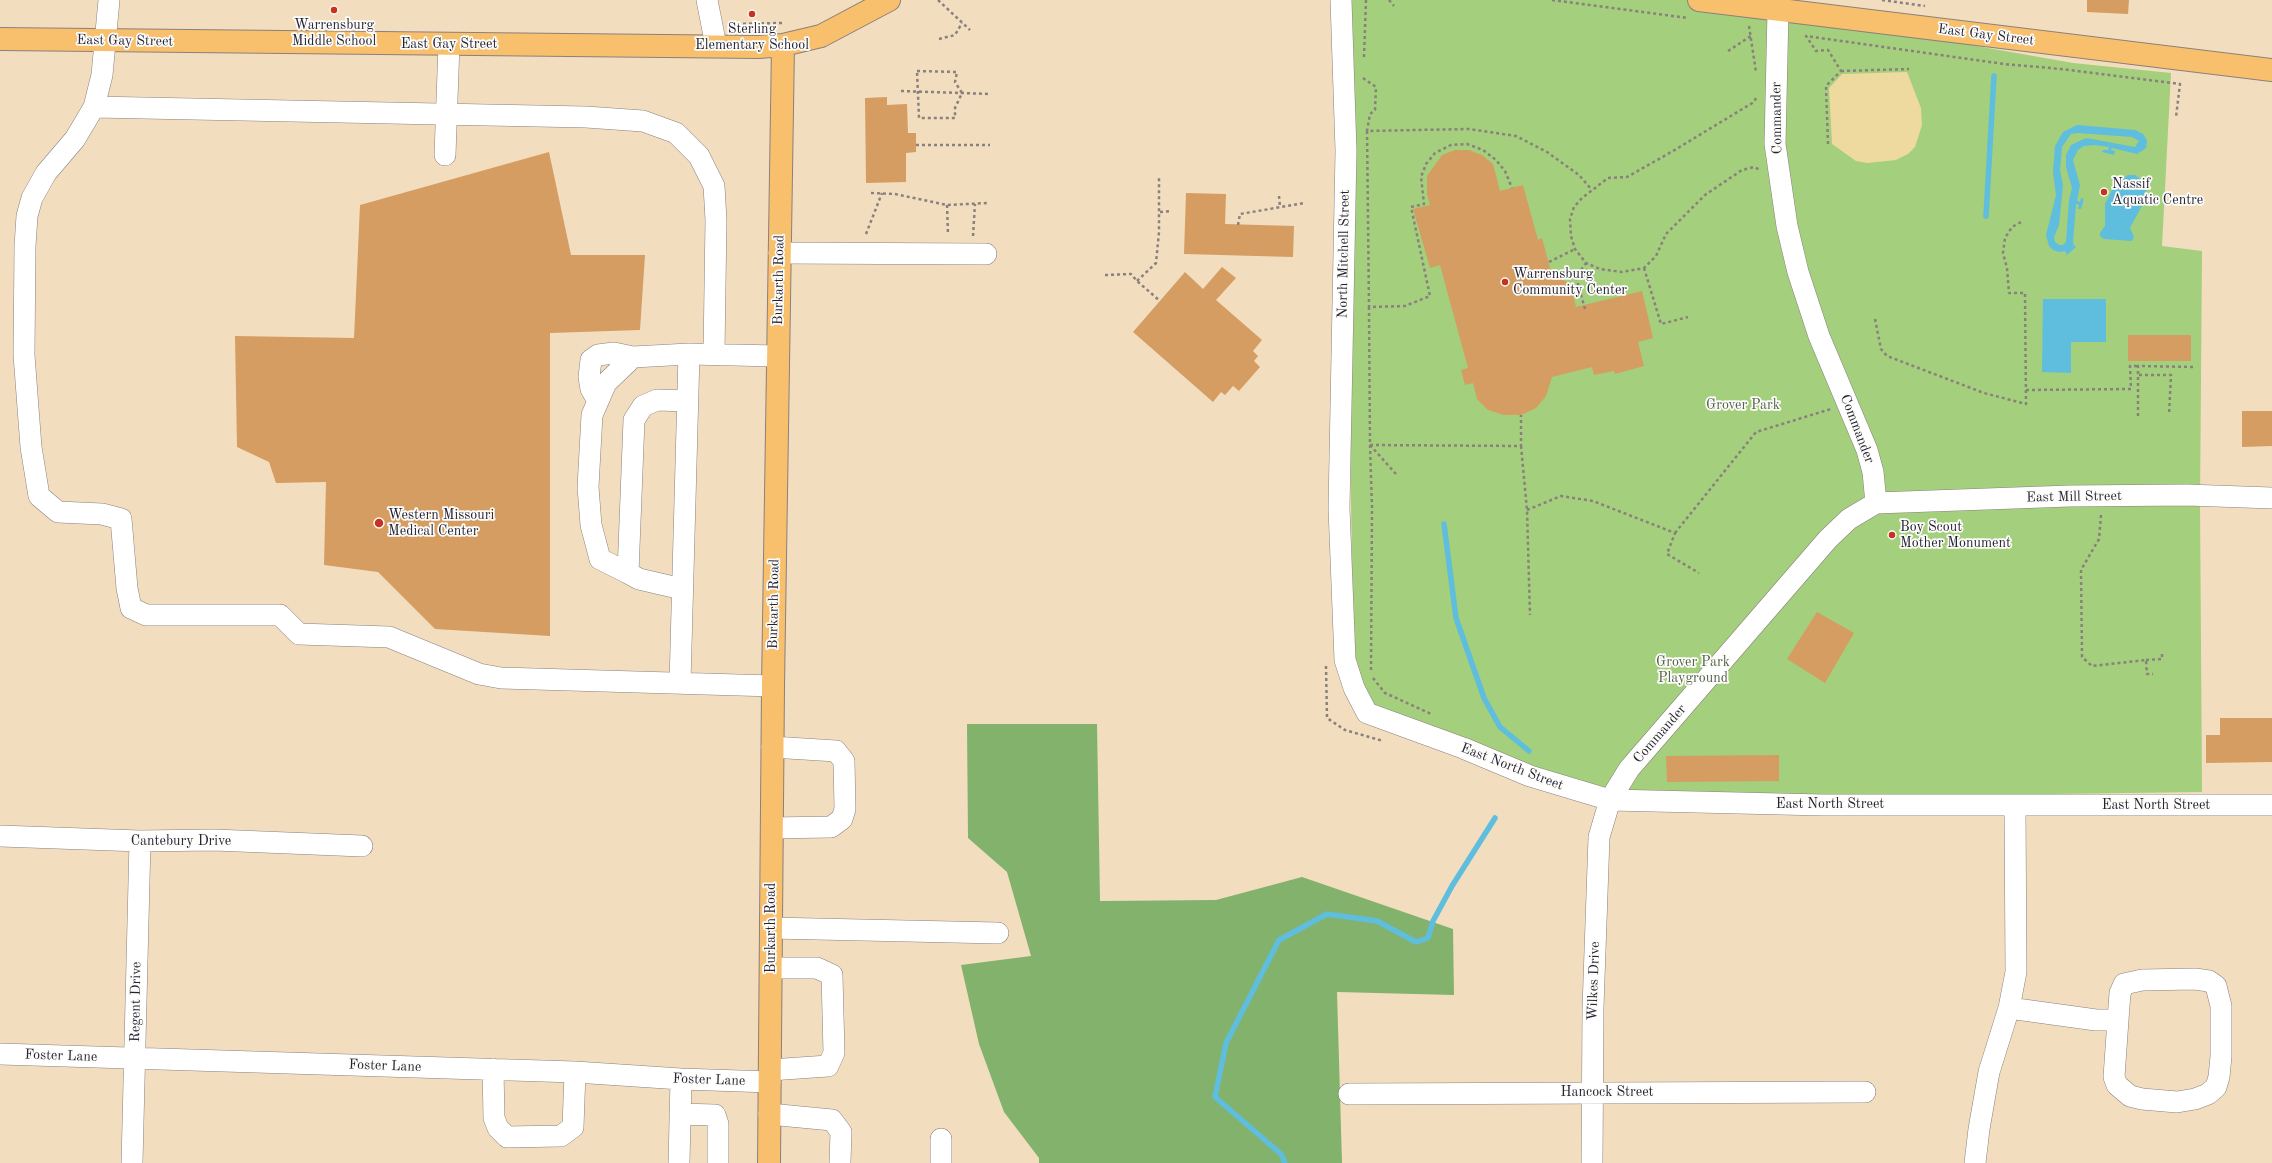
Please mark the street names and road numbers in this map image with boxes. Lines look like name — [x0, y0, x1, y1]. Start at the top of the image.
street label: East Gay Street — [1937, 21, 2035, 49]
street label: East Gay Street — [77, 32, 173, 50]
street label: East Gay Street — [401, 36, 497, 52]
street label: Commander — [1768, 82, 1786, 154]
street label: North Mitchell Street — [1334, 189, 1354, 319]
street label: Burkarth Road — [770, 235, 788, 325]
street label: Commander — [1836, 392, 1878, 466]
street label: East Mill Street — [2026, 488, 2122, 506]
street label: Burkarth Road — [765, 559, 783, 649]
street label: Commander — [1630, 701, 1690, 767]
street label: East North Street — [1458, 740, 1566, 794]
street label: East North Street — [1776, 796, 1884, 812]
street label: East North Street — [2102, 797, 2210, 813]
street label: Cantebury Drive — [131, 833, 231, 849]
street label: Burkarth Road — [763, 883, 779, 973]
street label: Wilkes Drive — [1584, 941, 1604, 1021]
street label: Regent Drive — [127, 962, 145, 1042]
street label: Foster Lane — [24, 1046, 98, 1066]
street label: Foster Lane — [348, 1056, 422, 1076]
street label: Foster Lane — [672, 1070, 746, 1090]
street label: Hancock Street — [1561, 1084, 1653, 1100]

